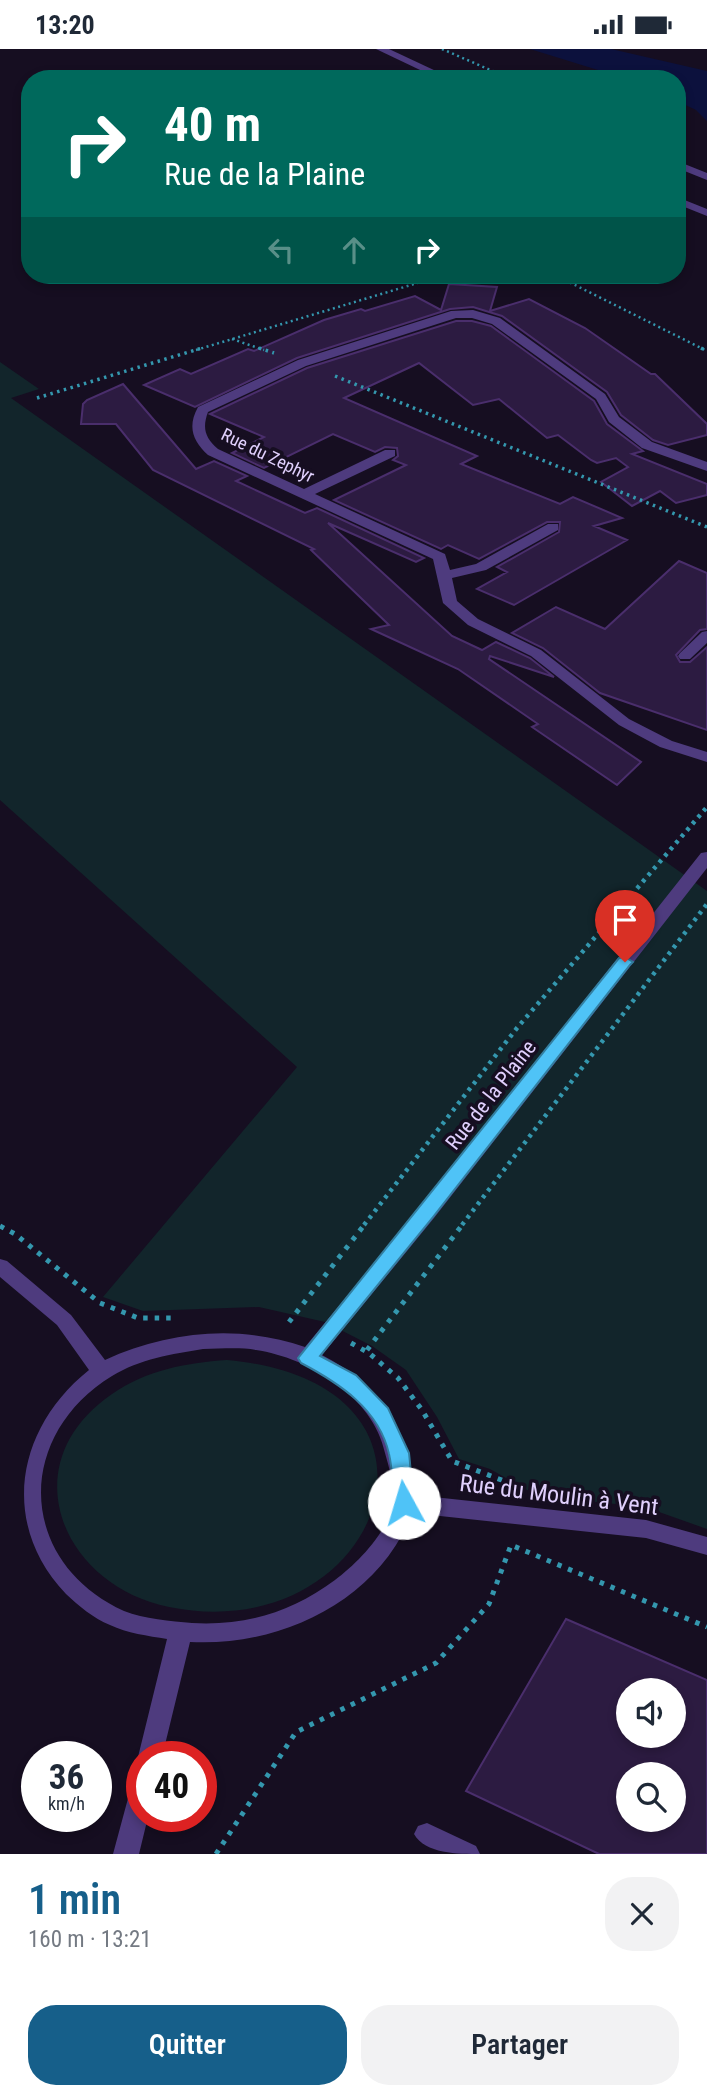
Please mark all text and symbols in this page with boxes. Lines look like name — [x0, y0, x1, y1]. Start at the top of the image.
text: 13:20 — [35, 10, 95, 40]
text: 40 m — [164, 96, 261, 153]
icon: right — [49, 98, 140, 189]
text: Rue de la Plaine — [164, 155, 365, 193]
icon: left — [262, 231, 300, 269]
icon: ahead — [335, 231, 373, 269]
icon: right — [408, 231, 446, 269]
street label: Rue du Zephyr — [218, 423, 318, 487]
pin — [595, 890, 655, 962]
icon: arrive — [606, 901, 644, 939]
street label: Rue de la Plaine — [441, 1035, 541, 1154]
position arrow — [367, 1466, 441, 1540]
street label: Rue du Moulin à Vent — [458, 1469, 660, 1521]
map controls — [616, 1678, 686, 1832]
button: sound — [616, 1678, 686, 1748]
speed limit sign: 40 — [126, 1741, 217, 1832]
text: 36 — [49, 1757, 84, 1798]
button: search — [616, 1762, 686, 1832]
text: km/h — [48, 1793, 85, 1814]
text: 1 min — [28, 1875, 121, 1924]
button: close — [605, 1877, 679, 1951]
text: 160 m · 13:21 — [28, 1926, 152, 1953]
button: Quitter — [28, 2005, 347, 2085]
button: Partager — [361, 2005, 679, 2085]

